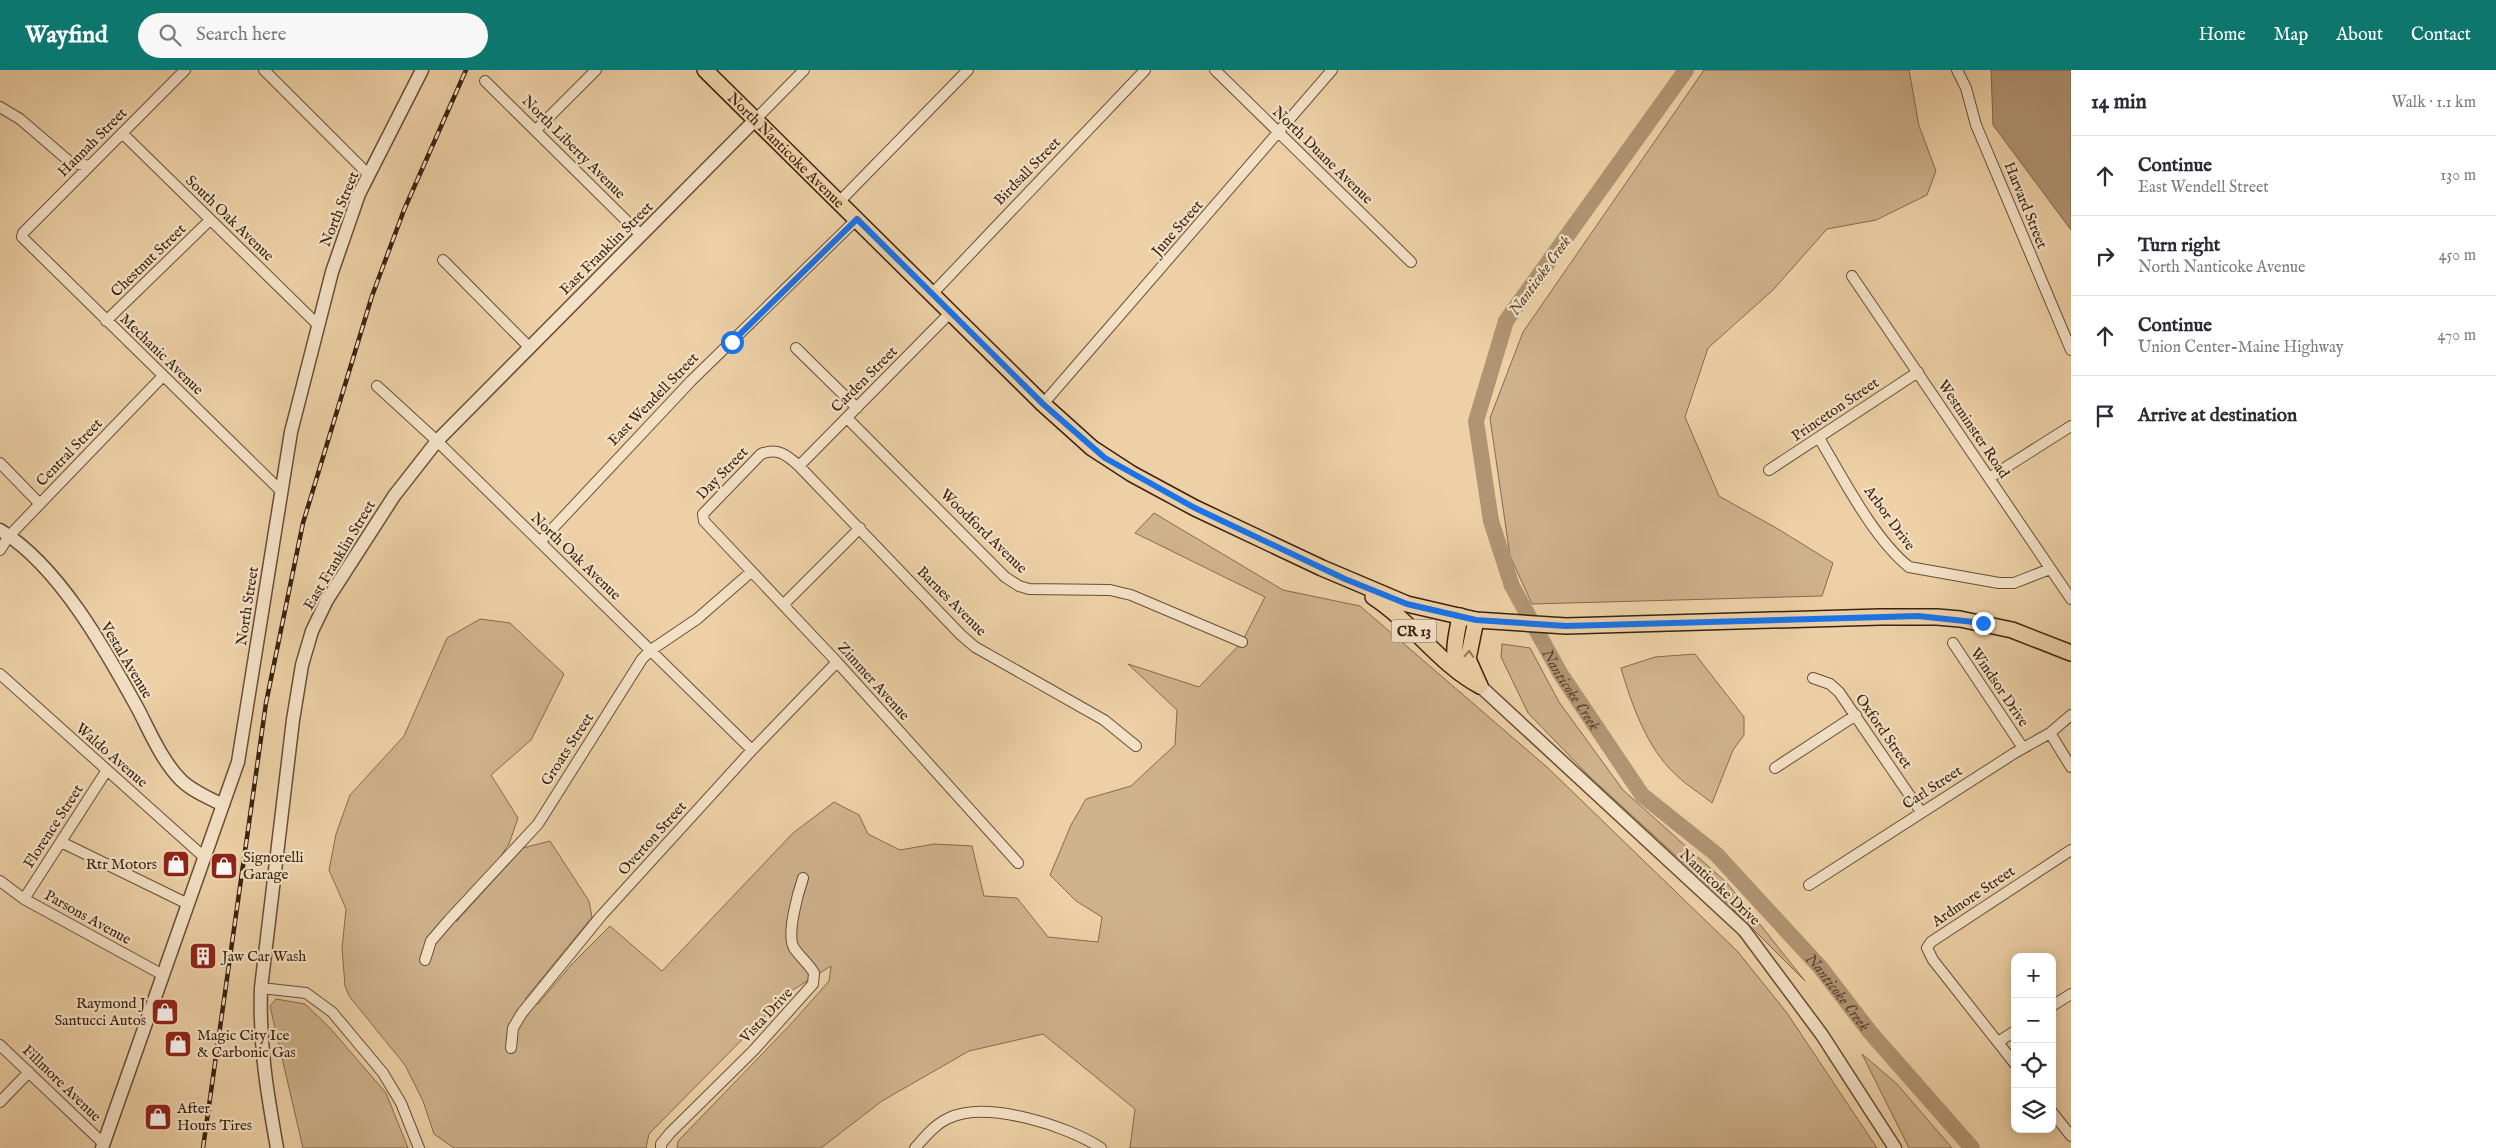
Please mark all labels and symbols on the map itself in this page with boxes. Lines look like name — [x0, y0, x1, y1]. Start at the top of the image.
street label: North Nanticoke Avenue — [723, 88, 848, 213]
street label: North Liberty Avenue — [518, 91, 630, 203]
street label: North Duane Avenue — [1268, 102, 1377, 208]
street label: Hannah Street — [54, 104, 131, 181]
street label: Birdsall Street — [990, 133, 1065, 210]
street label: Harvard Street — [1999, 159, 2052, 251]
street label: North Street — [316, 169, 363, 250]
street label: South Oak Avenue — [181, 171, 278, 266]
street label: June Street — [1146, 196, 1207, 262]
street label: East Franklin Street — [556, 198, 657, 299]
street label: Chestnut Street — [107, 220, 190, 301]
water label: Nanticoke Creek — [1505, 232, 1576, 320]
street label: Mechanic Avenue — [116, 310, 208, 399]
route start — [721, 331, 744, 354]
street label: Carden Street — [827, 342, 902, 417]
street label: East Wendell Street — [604, 349, 703, 450]
street label: Princeton Street — [1788, 373, 1883, 446]
street label: Westminster Road — [1934, 377, 2014, 483]
street label: Central Street — [32, 414, 107, 490]
street label: Day Street — [692, 443, 752, 504]
street label: Arbor Drive — [1859, 481, 1920, 554]
street label: Woodford Avenue — [936, 485, 1031, 578]
street label: East Franklin Street — [299, 497, 380, 614]
street label: North Oak Avenue — [526, 508, 625, 604]
street label: Barnes Avenue — [913, 562, 991, 640]
street label: North Street — [232, 565, 263, 647]
route end — [1972, 612, 1995, 635]
street label: Vestal Avenue — [96, 618, 157, 702]
road number: CR 13 — [1392, 620, 1436, 642]
street label: Zimmer Avenue — [833, 638, 914, 725]
street label: Windsor Drive — [1966, 644, 2033, 731]
water label: Nanticoke Creek — [1537, 646, 1604, 735]
one-way arrow — [1464, 649, 1474, 657]
street label: Oxford Street — [1851, 690, 1916, 772]
street label: Groats Street — [537, 709, 598, 789]
street label: Waldo Avenue — [72, 719, 152, 792]
street label: Carl Street — [1899, 761, 1966, 814]
street label: Florence Street — [19, 781, 87, 872]
street label: Overton Street — [614, 797, 691, 879]
street label: Nanticoke Drive — [1675, 845, 1764, 930]
place label: Signorelli Garage — [243, 848, 304, 884]
shop icon: Rtr Motors — [161, 849, 191, 879]
shop icon: Signorelli Garage — [209, 851, 239, 881]
place label: Rtr Motors — [86, 855, 157, 874]
street label: Ardmore Street — [1927, 862, 2018, 932]
street label: Parsons Avenue — [41, 886, 135, 949]
building icon: Jaw Car Wash — [188, 941, 218, 971]
place label: Jaw Car Wash — [220, 947, 306, 966]
water label: Nanticoke Creek — [1800, 950, 1874, 1036]
street label: Vista Drive — [735, 984, 797, 1048]
place label: Raymond J Santucci Autos — [54, 994, 146, 1030]
shop icon: Raymond J Santucci Autos — [150, 997, 180, 1027]
place label: Magic City Ice & Carbonic Gas — [197, 1026, 296, 1062]
shop icon: Magic City Ice & Carbonic Gas — [163, 1029, 193, 1059]
street label: Fillmore Avenue — [18, 1041, 105, 1126]
place label: After Hours Tires — [176, 1099, 252, 1135]
shop icon: After Hours Tires — [143, 1102, 173, 1132]

